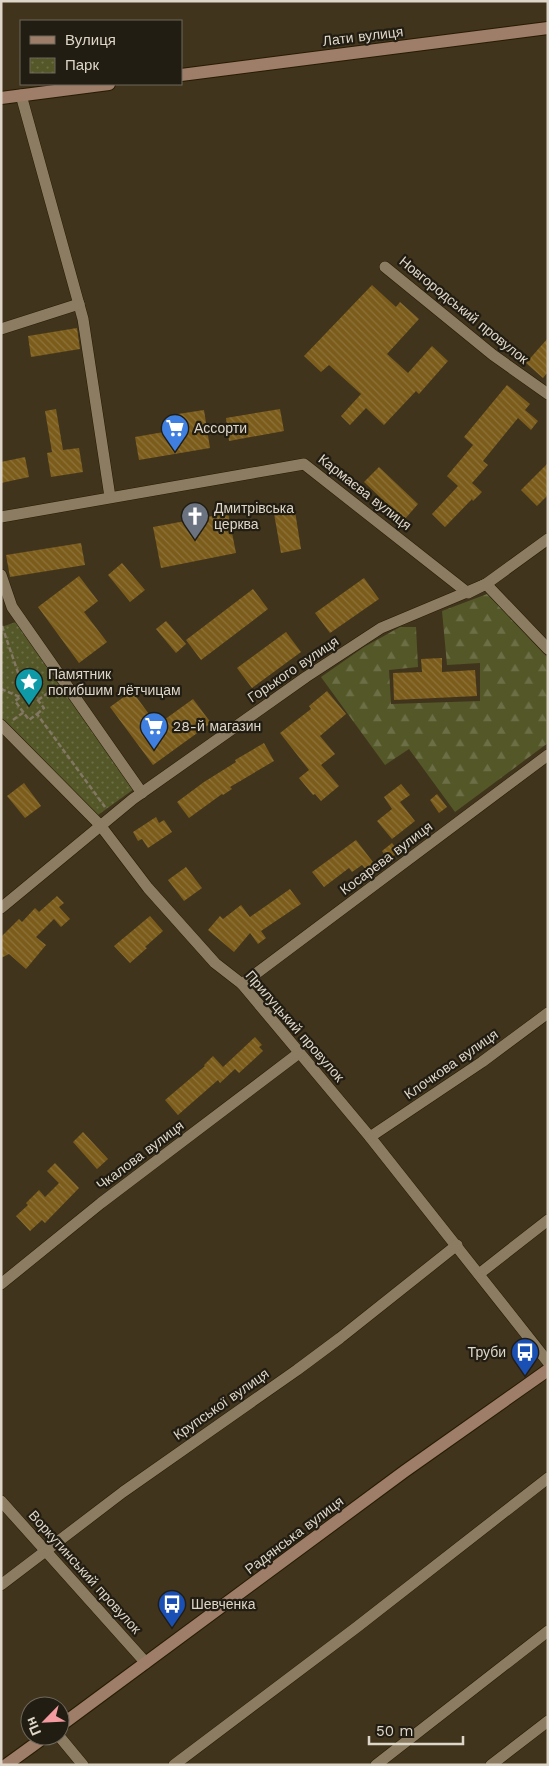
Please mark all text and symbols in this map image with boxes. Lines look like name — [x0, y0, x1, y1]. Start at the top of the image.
legend — [20, 20, 182, 85]
street label: Лати вулиця — [322, 23, 404, 49]
text: Вулиця — [65, 31, 116, 49]
text: Парк — [65, 56, 99, 74]
street label: Новгородський провулок — [396, 253, 532, 368]
supermarket icon: Ассорти — [160, 413, 190, 452]
place label: Ассорти — [194, 420, 247, 436]
street label: Кармаєва вулиця — [315, 451, 415, 533]
place label: Дмитрівська церква — [214, 500, 294, 532]
church icon: Дмитрівська церква — [180, 501, 210, 540]
street label: Горького вулиця — [244, 633, 342, 705]
place label: Памятник погибшим лётчицам — [48, 666, 181, 698]
place icon: Памятник погибшим лётчицам — [14, 667, 44, 706]
supermarket icon: 28-й магазин — [139, 711, 169, 750]
place label: 28-й магазин — [173, 718, 261, 734]
street label: Косарева вулиця — [337, 818, 435, 898]
street label: Прилуцький провулок — [242, 967, 348, 1085]
street label: Клочкова вулиця — [401, 1026, 501, 1102]
street label: Чкалова вулиця — [93, 1117, 187, 1193]
bus stop icon: Труби — [510, 1337, 540, 1376]
place label: Труби — [468, 1344, 506, 1360]
street label: Крупської вулиця — [170, 1365, 272, 1443]
street label: Радянська вулиця — [242, 1493, 346, 1577]
street label: Воркутинський провулок — [25, 1507, 145, 1638]
bus stop icon: Шевченка — [157, 1589, 187, 1628]
place label: Шевченка — [191, 1596, 256, 1612]
north arrow — [20, 1696, 70, 1746]
scale bar — [369, 1714, 463, 1746]
text: Пн — [22, 1715, 44, 1738]
text: 50 m — [376, 1722, 413, 1740]

